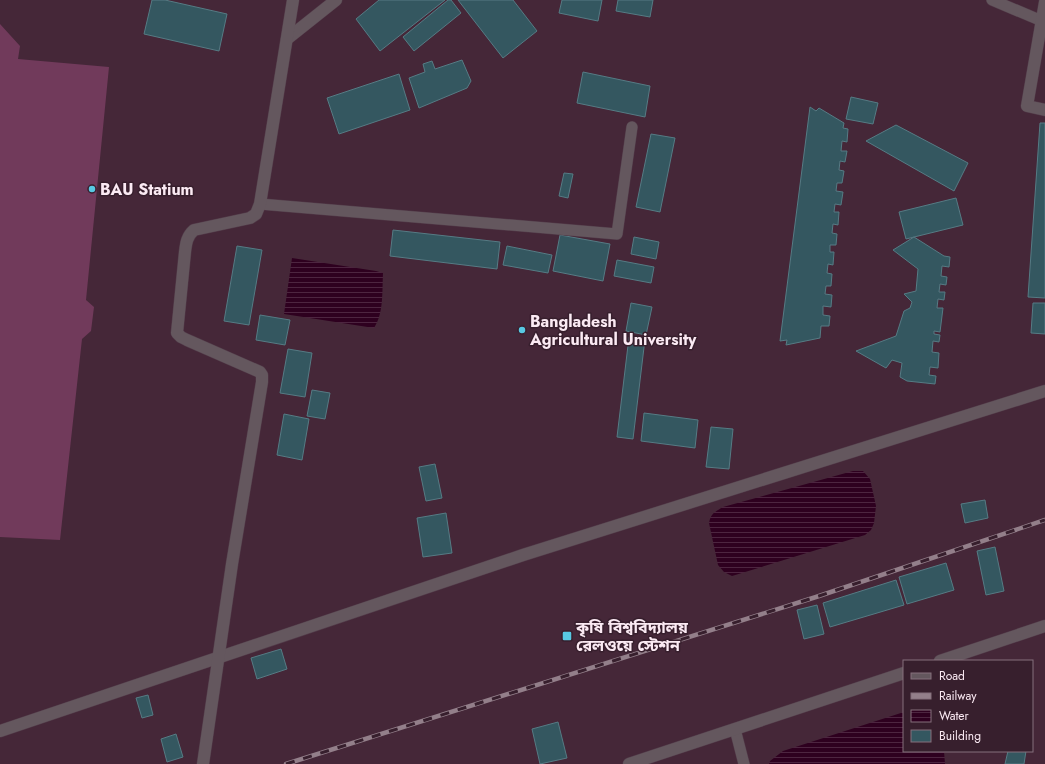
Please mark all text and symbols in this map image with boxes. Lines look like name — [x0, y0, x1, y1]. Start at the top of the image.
place label: BAU Statium — [100, 178, 194, 201]
marker: BAU Statium — [87, 184, 97, 194]
place label: Bangladesh Agricultural University — [529, 310, 697, 351]
marker: Bangladesh Agricultural University — [517, 325, 527, 335]
place label: কৃষি বিশ্ববিদ্যালয় রেলওয়ে স্টেশন — [575, 616, 689, 657]
marker: কৃষি বিশ্ববিদ্যালয় রেলওয়ে স্টেশন — [561, 630, 573, 642]
legend — [903, 660, 1033, 752]
text: Road — [939, 667, 965, 685]
text: Railway — [939, 687, 977, 705]
text: Water — [939, 707, 970, 725]
text: Building — [939, 727, 981, 745]

